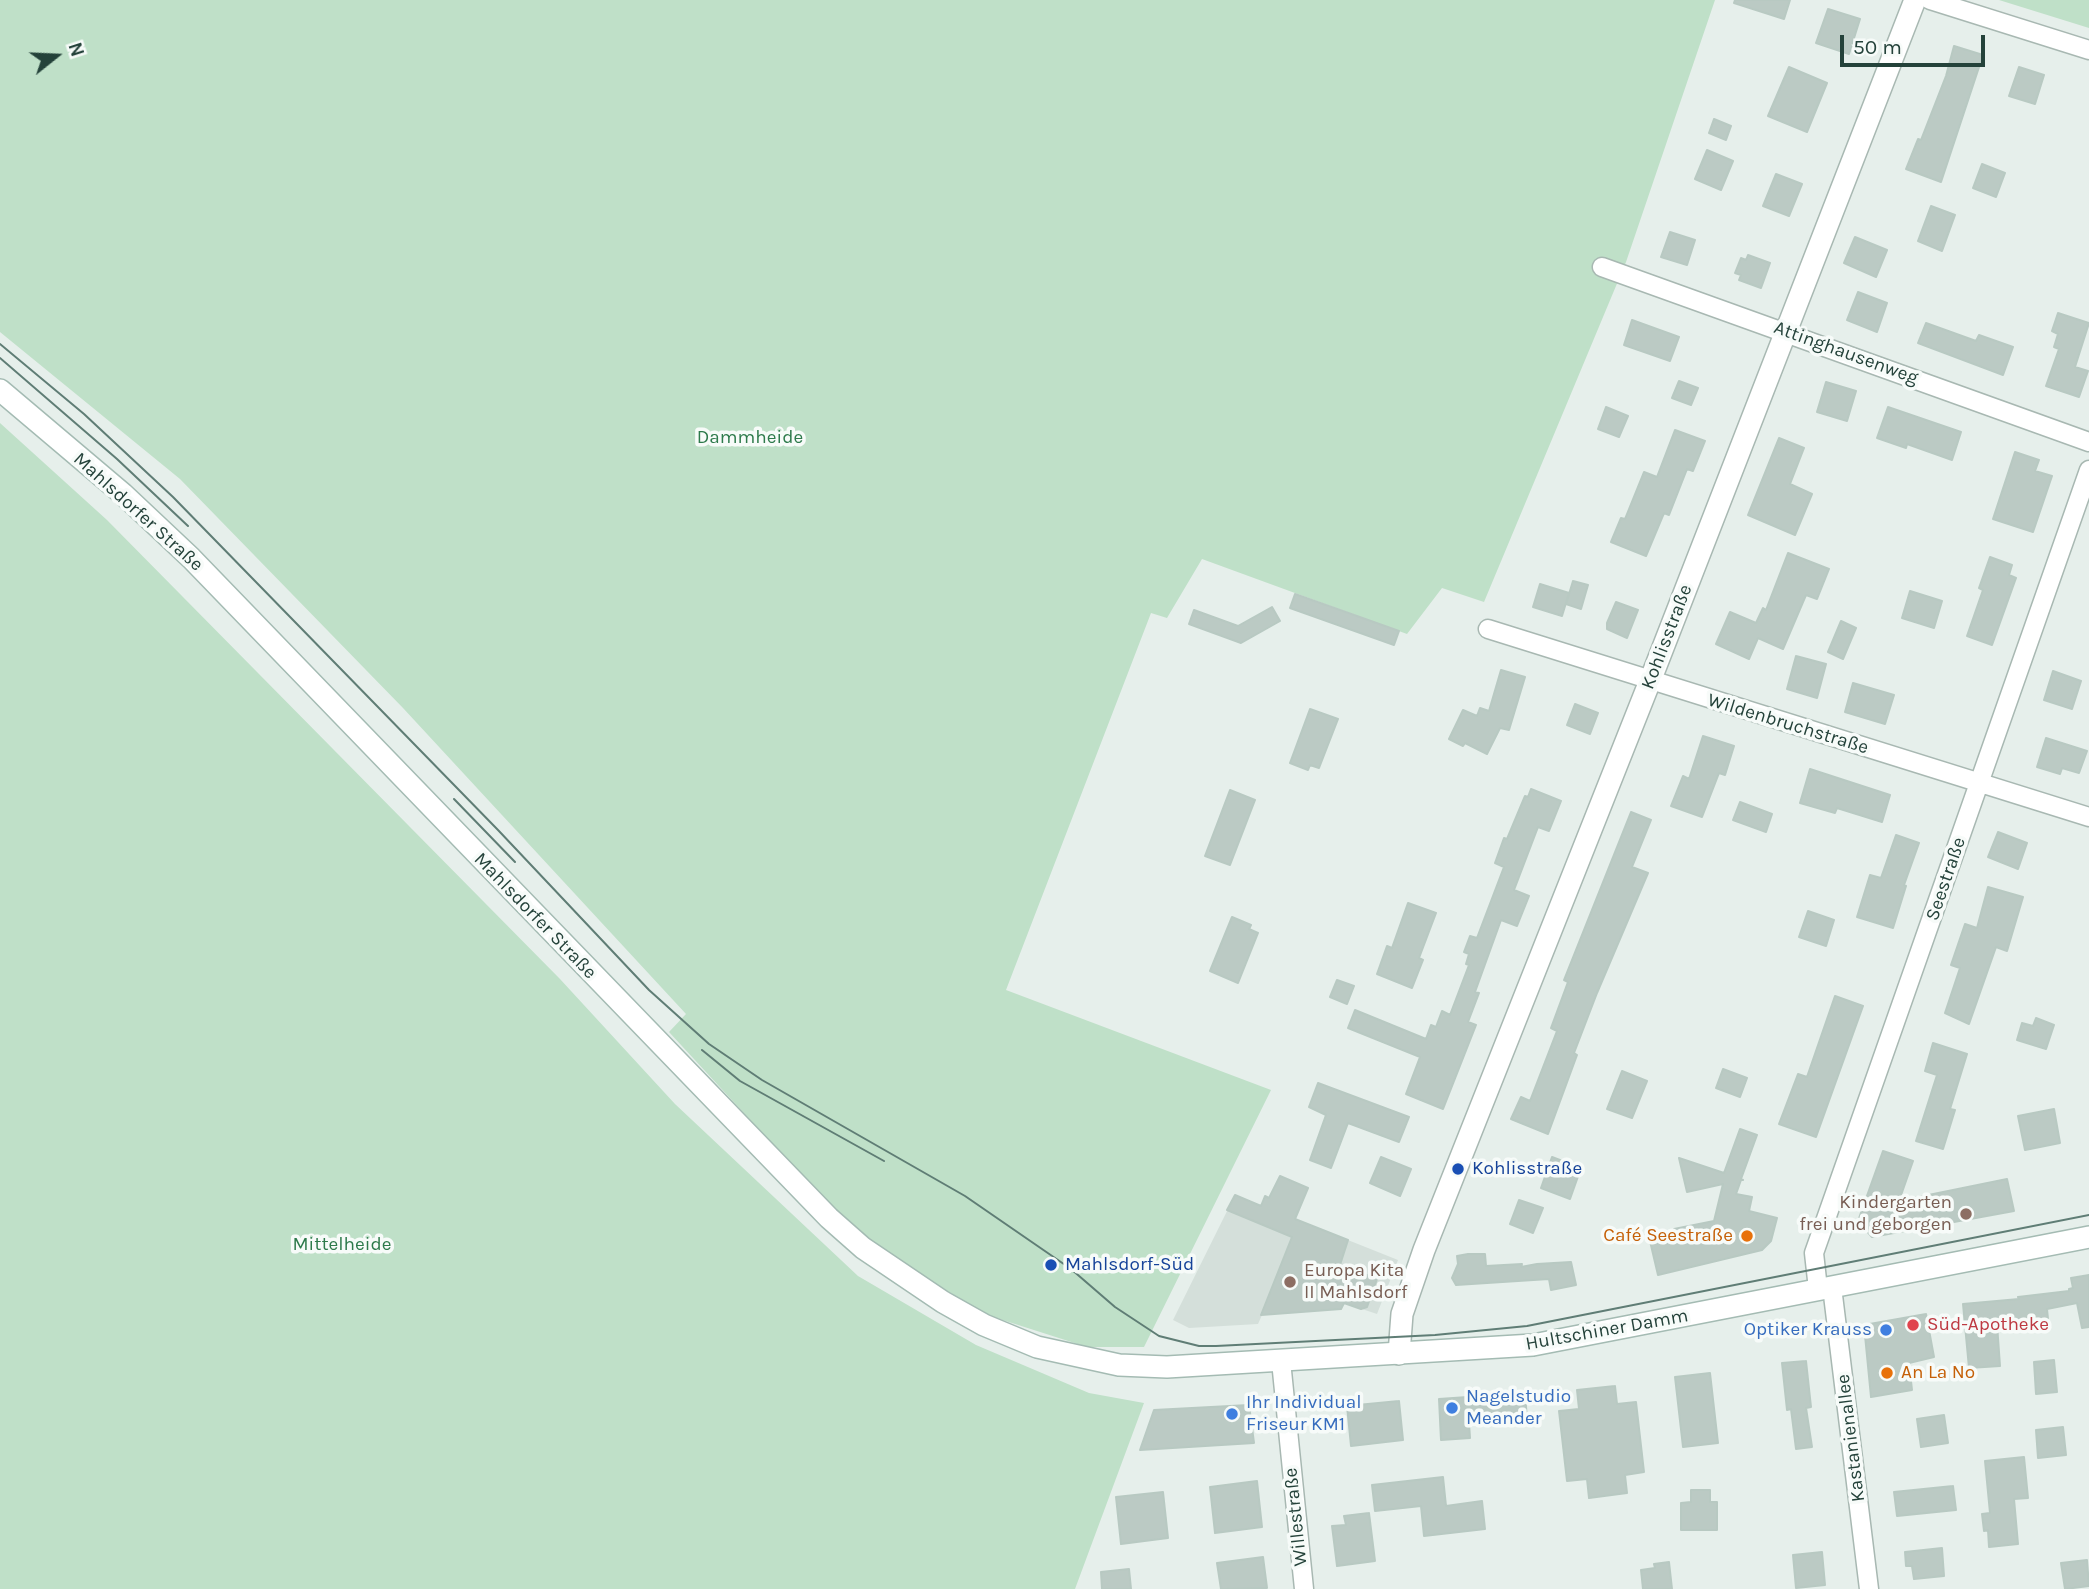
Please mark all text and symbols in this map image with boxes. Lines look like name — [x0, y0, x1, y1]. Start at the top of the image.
north arrow — [21, 21, 91, 91]
scale bar — [1844, 21, 1989, 65]
text: 50 m — [1853, 35, 1902, 59]
text: N — [63, 40, 89, 59]
street label: Attinghausenweg — [1771, 316, 1921, 390]
park label: Dammheide — [697, 427, 803, 449]
street label: Mahlsdorfer Straße — [68, 448, 208, 576]
street label: Kohlisstraße — [1637, 581, 1697, 693]
street label: Wildenbruchstraße — [1705, 689, 1871, 759]
street label: Seestraße — [1921, 834, 1971, 924]
street label: Mahlsdorfer Straße — [469, 848, 601, 984]
place label: Kohlisstraße — [1472, 1158, 1582, 1180]
marker: Kohlisstraße — [1450, 1161, 1466, 1177]
place label: Kindergarten frei und geborgen — [1799, 1192, 1952, 1236]
marker: Kindergarten frei und geborgen — [1958, 1206, 1974, 1222]
place label: Café Seestraße — [1603, 1225, 1733, 1247]
marker: Café Seestraße — [1739, 1228, 1755, 1244]
park label: Mittelheide — [292, 1234, 392, 1256]
place label: Mahlsdorf-Süd — [1065, 1254, 1194, 1276]
marker: Mahlsdorf-Süd — [1043, 1257, 1059, 1273]
place label: Europa Kita II Mahlsdorf — [1304, 1260, 1407, 1304]
marker: Europa Kita II Mahlsdorf — [1282, 1274, 1298, 1290]
street label: Hultschiner Damm — [1524, 1304, 1690, 1356]
place label: Süd-Apotheke — [1927, 1314, 2049, 1336]
marker: Süd-Apotheke — [1905, 1317, 1921, 1333]
place label: Optiker Krauss — [1744, 1319, 1872, 1341]
marker: Optiker Krauss — [1878, 1322, 1894, 1338]
place label: An La No — [1901, 1362, 1975, 1384]
marker: An La No — [1879, 1365, 1895, 1381]
street label: Kastanienallee — [1832, 1373, 1870, 1503]
place label: Nagelstudio Meander — [1466, 1386, 1571, 1430]
place label: Ihr Individual Friseur KM1 — [1246, 1392, 1362, 1436]
marker: Nagelstudio Meander — [1444, 1400, 1460, 1416]
marker: Ihr Individual Friseur KM1 — [1224, 1406, 1240, 1422]
street label: Willestraße — [1279, 1467, 1313, 1567]

